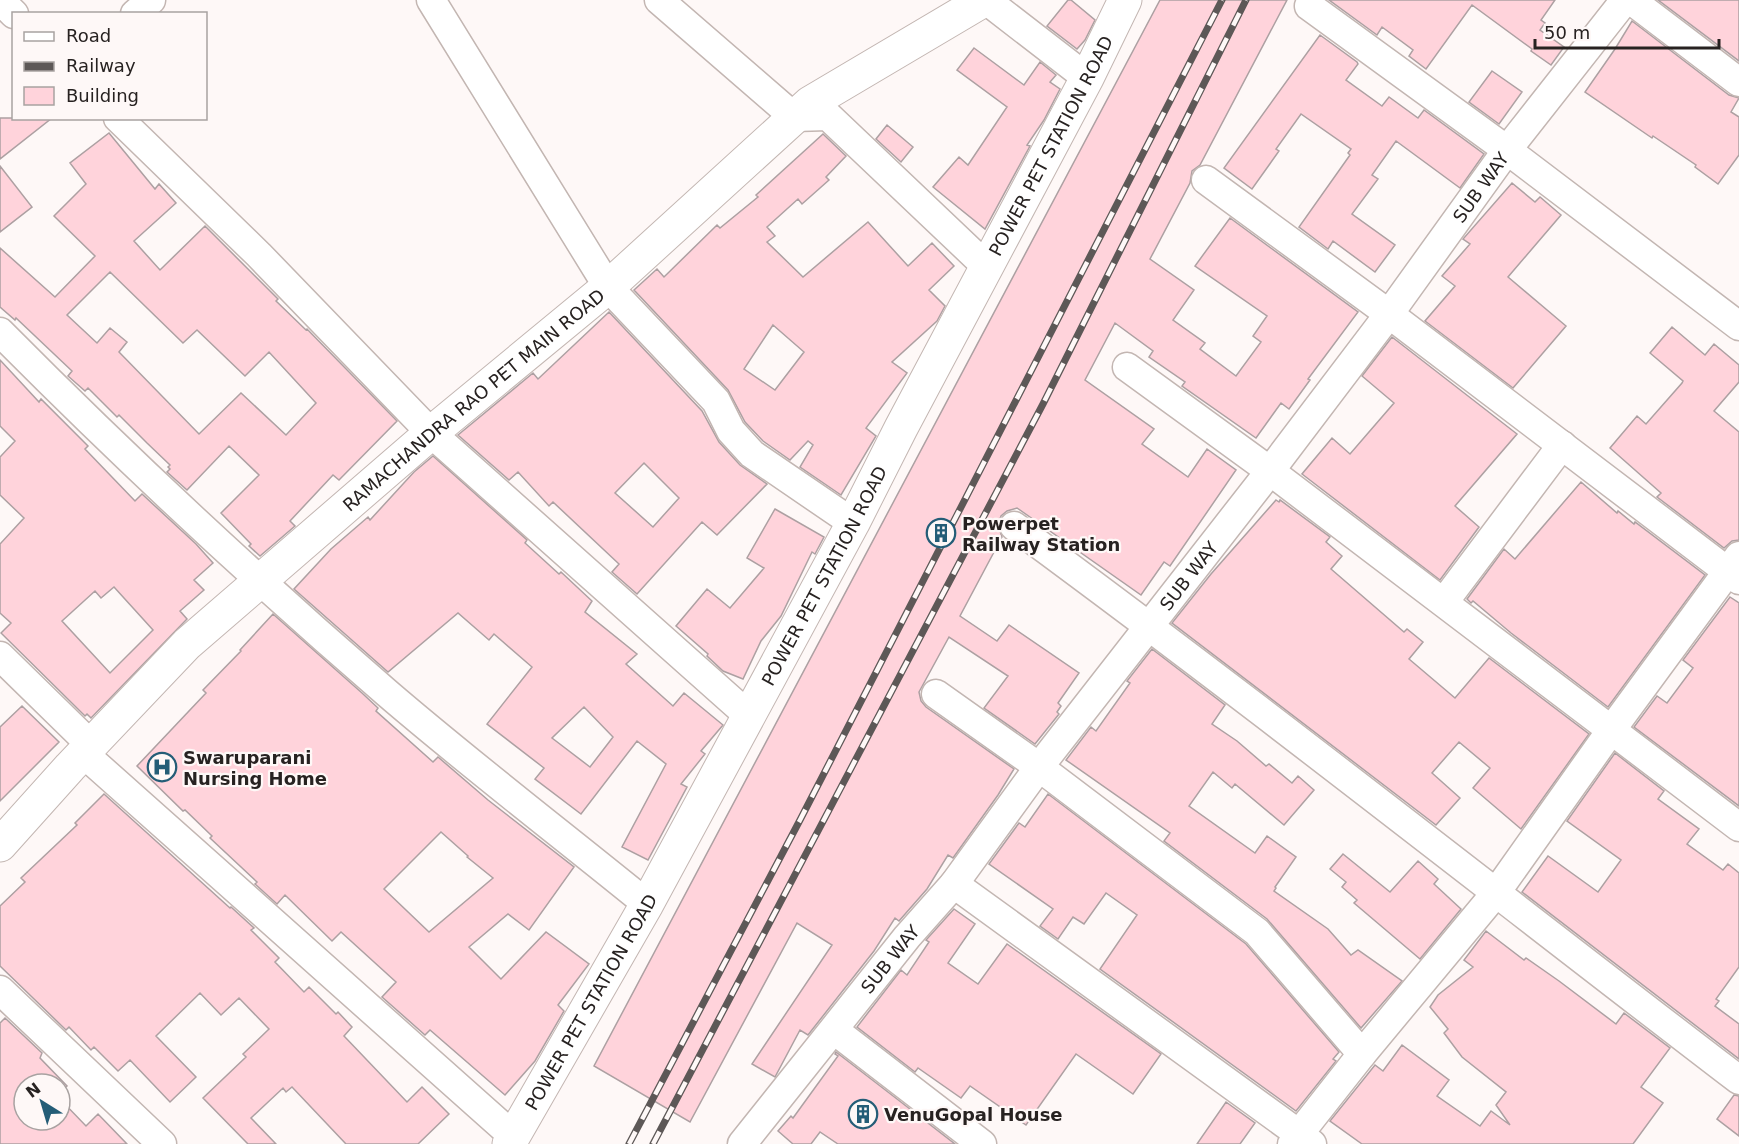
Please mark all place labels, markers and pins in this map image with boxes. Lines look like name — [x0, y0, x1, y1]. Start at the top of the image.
place label: Powerpet Railway Station — [962, 513, 1120, 555]
building icon: Powerpet Railway Station — [925, 517, 957, 549]
place label: Swaruparani Nursing Home — [183, 747, 327, 789]
hospital icon: Swaruparani Nursing Home — [146, 751, 178, 783]
building icon: VenuGopal House — [847, 1098, 879, 1130]
place label: VenuGopal House — [884, 1104, 1063, 1125]

